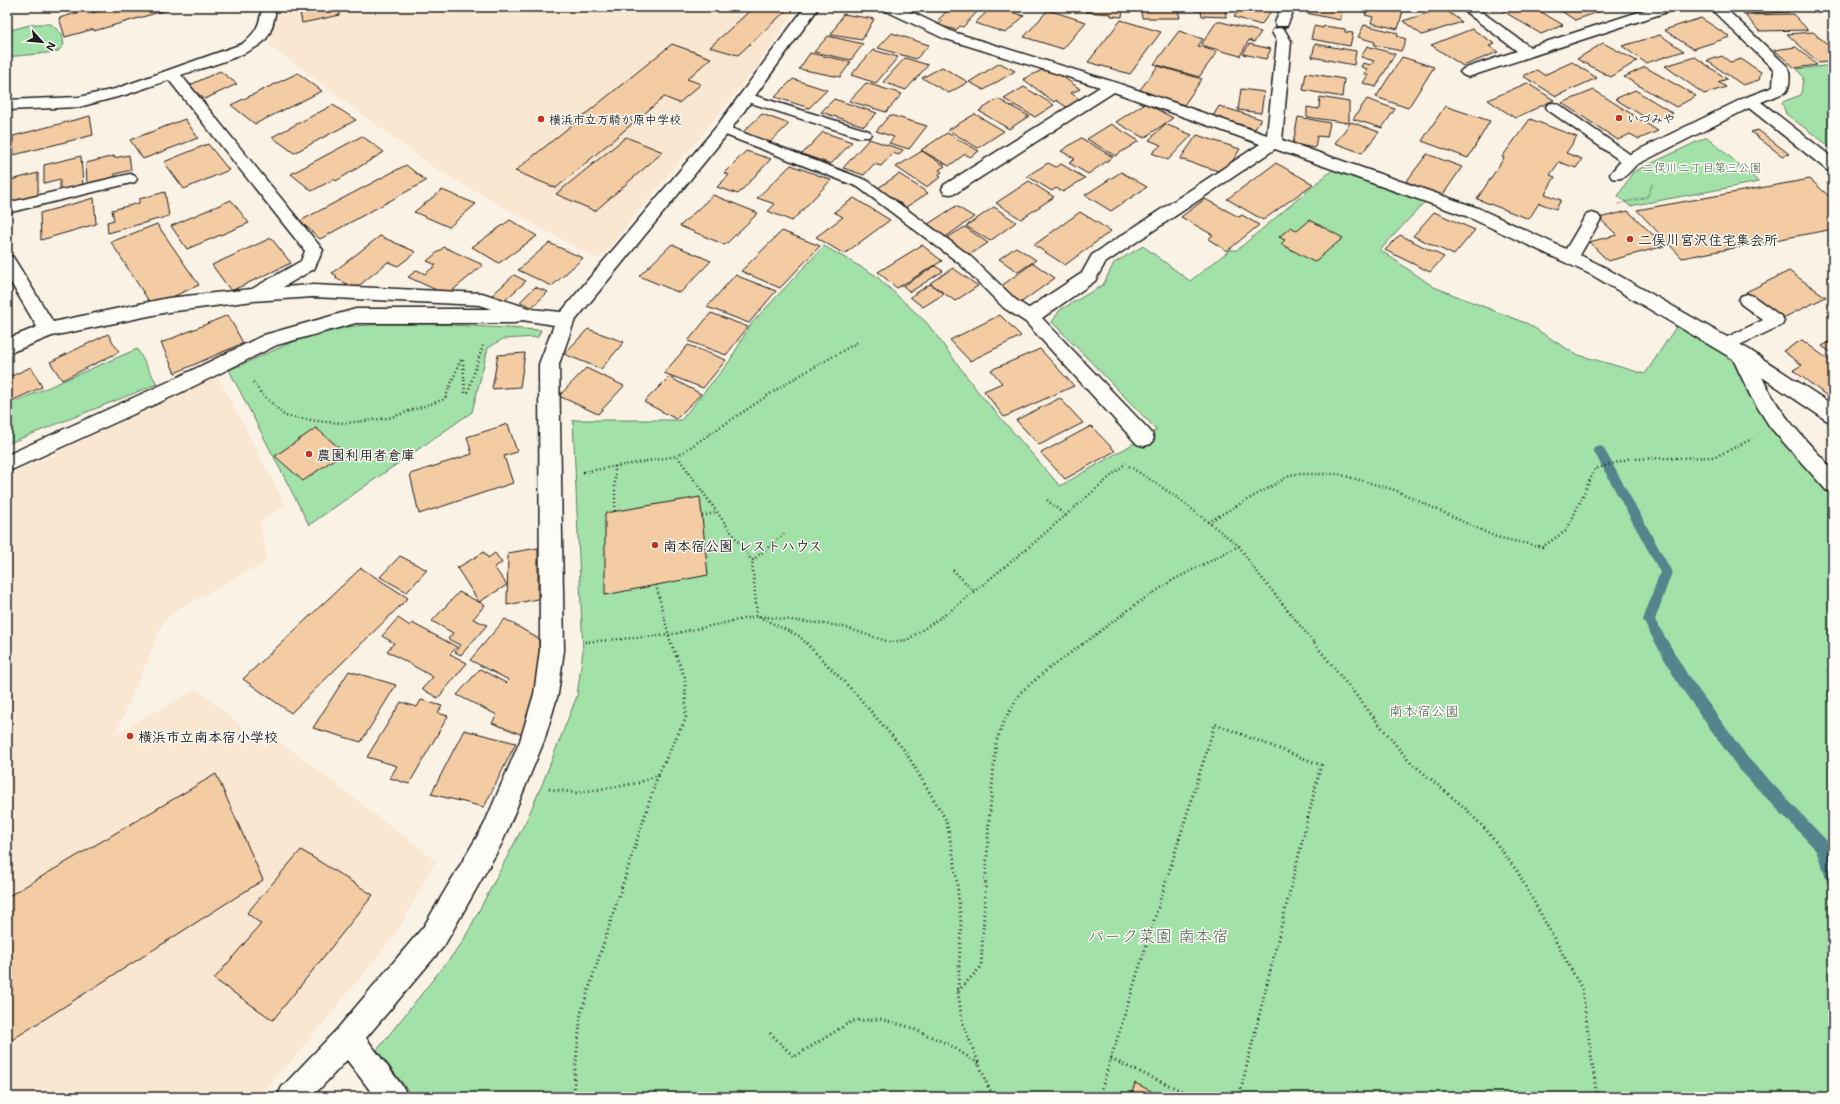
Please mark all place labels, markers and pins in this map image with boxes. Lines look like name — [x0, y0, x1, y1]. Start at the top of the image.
place label: いづみや — [1627, 110, 1675, 126]
place label: 横浜市立万騎が原中学校 — [549, 111, 681, 127]
marker: いづみや — [1614, 113, 1624, 123]
marker: 横浜市立万騎が原中学校 — [536, 114, 546, 124]
place label: 二俣川宮沢住宅集会所 — [1638, 230, 1778, 249]
marker: 二俣川宮沢住宅集会所 — [1625, 234, 1635, 244]
place label: 農園利用者倉庫 — [317, 445, 415, 464]
marker: 農園利用者倉庫 — [304, 449, 314, 459]
place label: 南本宿公園 レストハウス — [663, 536, 822, 555]
marker: 南本宿公園 レストハウス — [650, 540, 660, 550]
place label: 横浜市立南本宿小学校 — [138, 727, 278, 746]
marker: 横浜市立南本宿小学校 — [125, 731, 135, 741]

